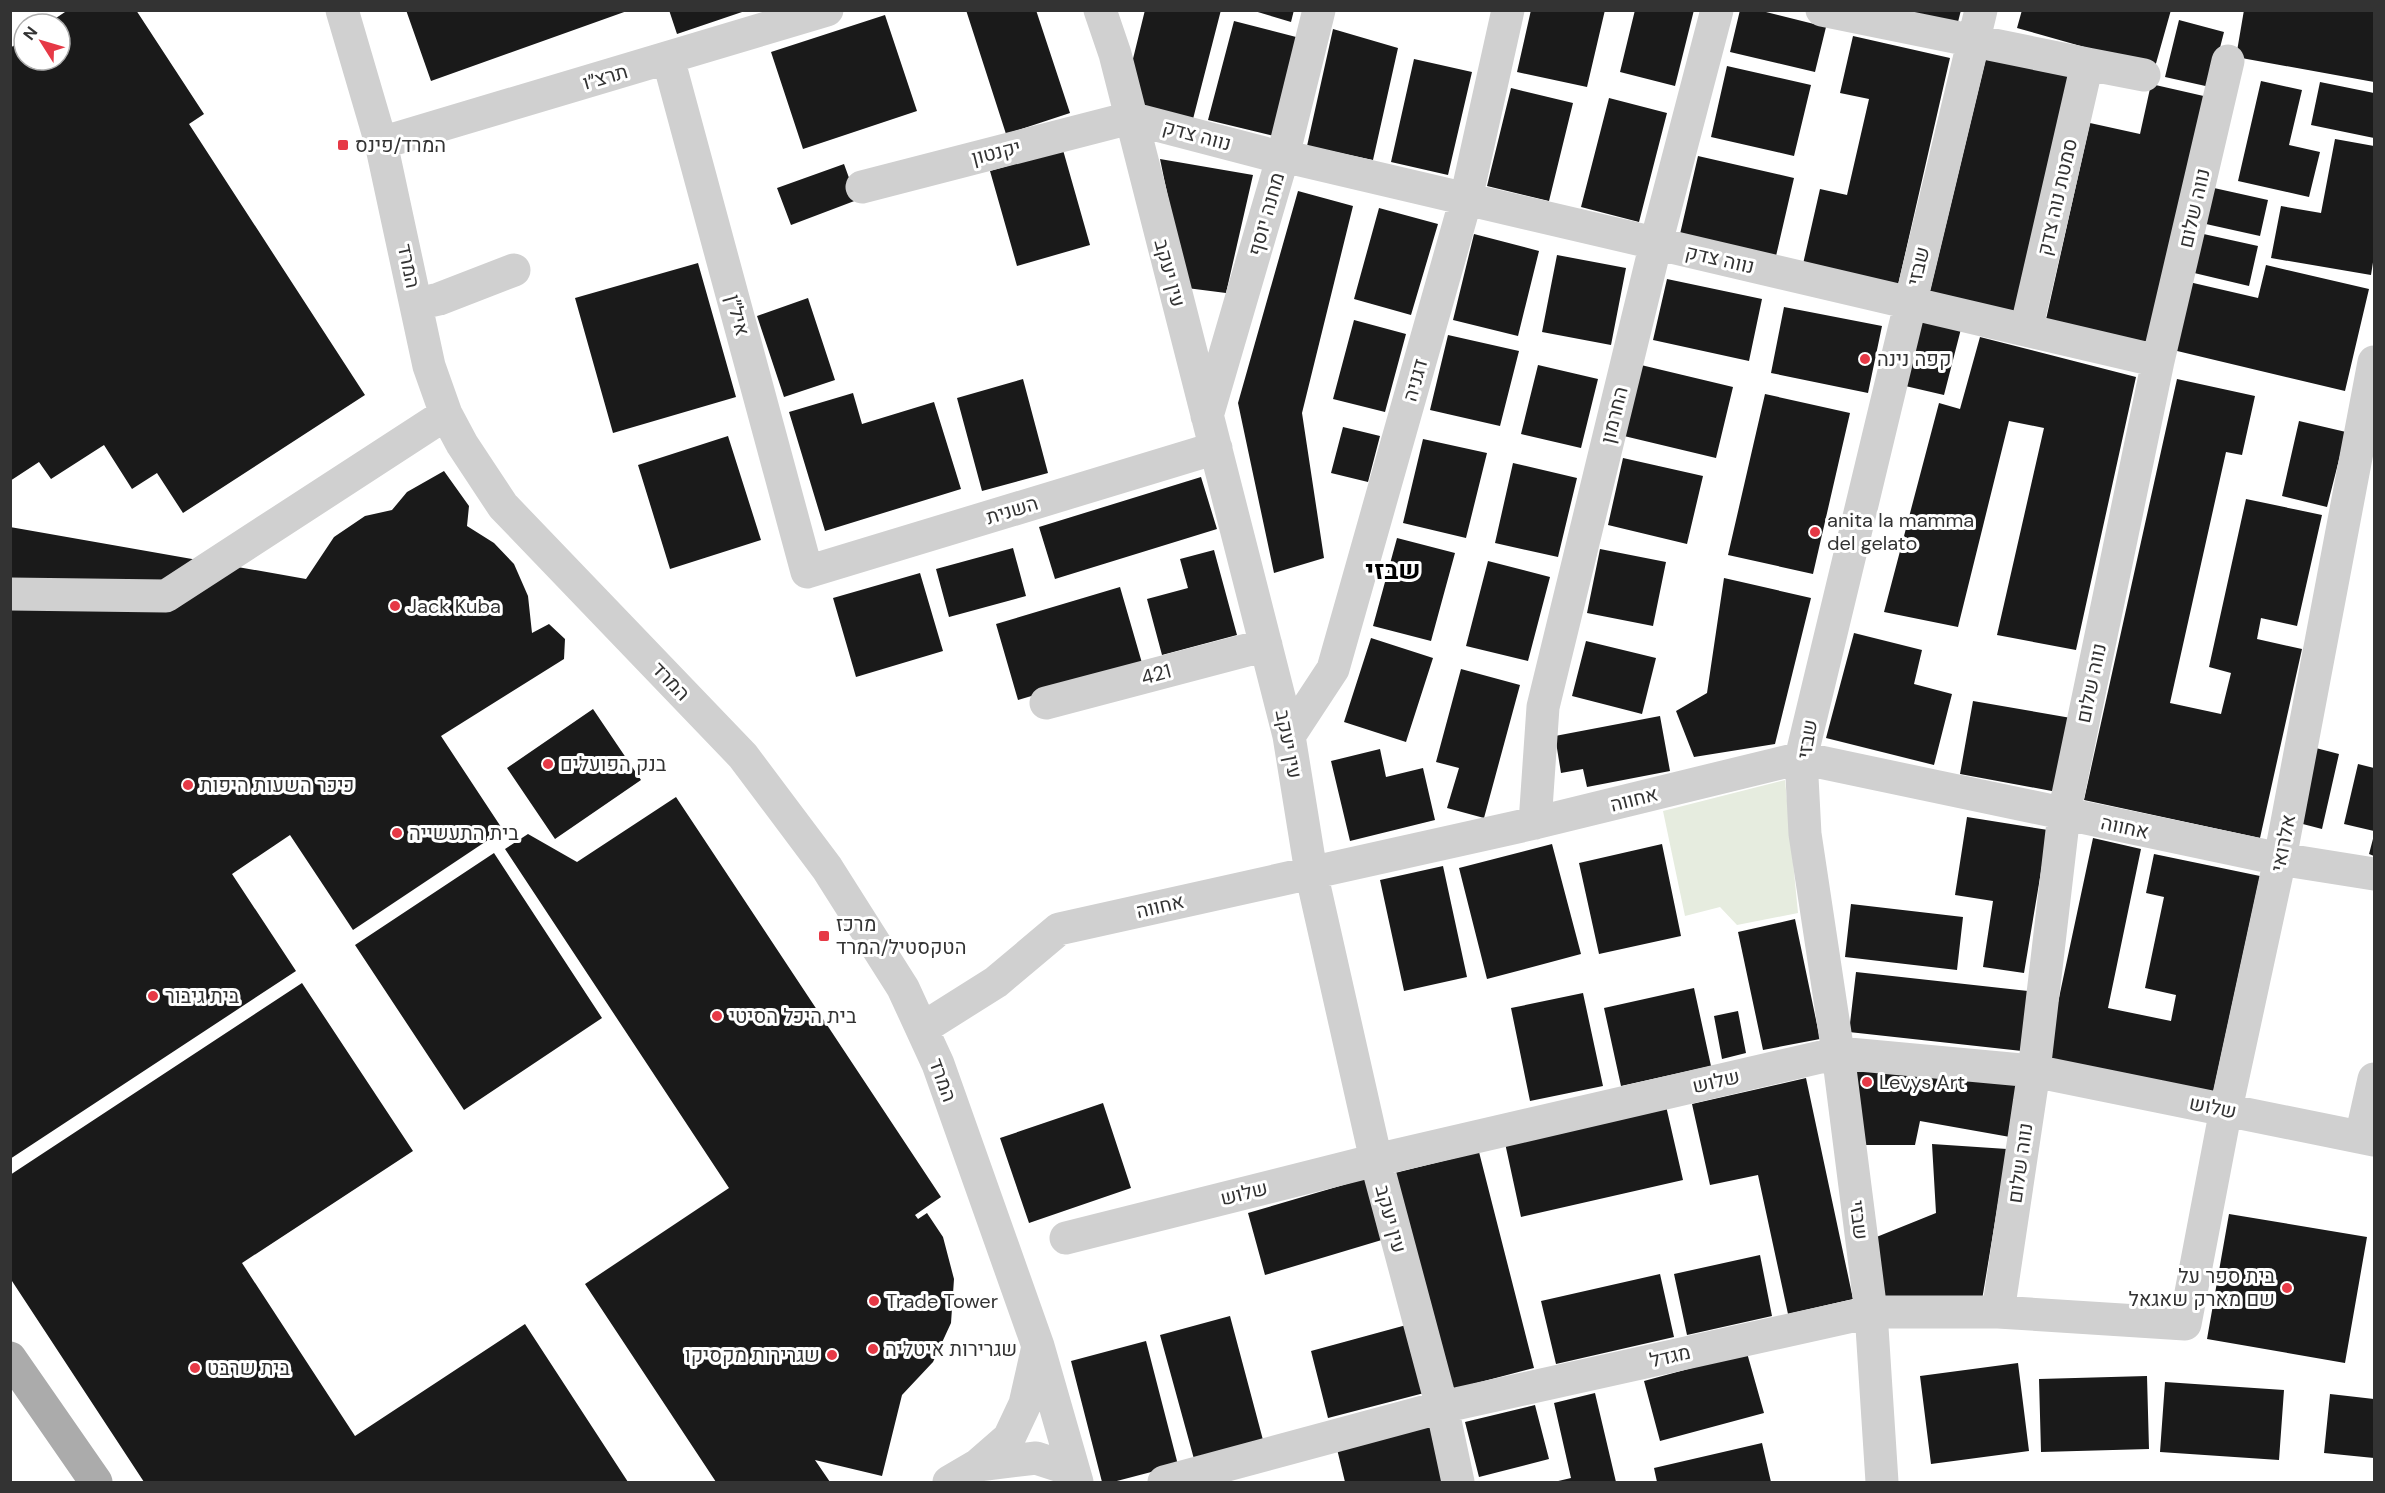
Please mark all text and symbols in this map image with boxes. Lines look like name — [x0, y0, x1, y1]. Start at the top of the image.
north arrow — [12, 12, 72, 72]
text: N — [19, 22, 42, 44]
street label: תרצ״ו — [579, 58, 631, 96]
street label: נווה צדק — [1160, 113, 1234, 157]
place label: המרד/פינס — [355, 132, 446, 158]
street label: יקנטון — [969, 133, 1023, 171]
street label: סמטת נוה צדק — [2031, 136, 2083, 258]
marker: המרד/פינס — [336, 138, 350, 152]
street label: נווה שלום — [2172, 166, 2216, 250]
street label: מחנה יוסף — [1242, 169, 1290, 259]
street label: עין יעקב — [1148, 236, 1192, 310]
street label: נווה צדק — [1683, 238, 1757, 280]
street label: המרד — [392, 241, 426, 291]
street label: שבזי — [1901, 244, 1935, 288]
street label: איל״ן — [720, 292, 756, 338]
place label: קפה נינה — [1877, 346, 1951, 372]
marker: קפה נינה — [1858, 352, 1872, 366]
street label: דגניה — [1397, 356, 1433, 404]
street label: החרמון — [1594, 384, 1634, 446]
street label: השנית — [983, 490, 1041, 530]
place label: anita la mamma del gelato — [1827, 507, 1974, 556]
marker: anita la mamma del gelato — [1808, 525, 1822, 539]
district label: שבזי — [1365, 553, 1421, 587]
place label: Jack Kuba — [407, 593, 501, 619]
marker: Jack Kuba — [388, 599, 402, 613]
street label: נווה שלום — [2070, 641, 2112, 725]
street label: המרד — [646, 656, 696, 706]
street label: 421 — [1138, 658, 1174, 690]
street label: עין יעקב — [1270, 708, 1308, 780]
street label: שבזי — [1791, 717, 1823, 761]
place label: בנק הפועלים — [560, 751, 667, 777]
marker: בנק הפועלים — [541, 757, 555, 771]
place label: כיכר השעות היפות — [200, 772, 354, 798]
marker: כיכר השעות היפות — [181, 778, 195, 792]
street label: אחווה — [1607, 781, 1661, 817]
street label: אחווה — [2099, 809, 2151, 845]
street label: אלרואי — [2265, 812, 2301, 874]
place label: בית התעשייה — [409, 820, 519, 846]
marker: בית התעשייה — [390, 826, 404, 840]
street label: אחווה — [1133, 888, 1187, 924]
place label: מרכז הטקסטיל/המרד — [836, 911, 966, 960]
marker: מרכז הטקסטיל/המרד — [817, 929, 831, 943]
place label: בית גיבור — [165, 983, 240, 1009]
marker: בית גיבור — [146, 989, 160, 1003]
place label: בית היכל הסיטי — [729, 1003, 857, 1029]
marker: בית היכל הסיטי — [710, 1009, 724, 1023]
street label: המרד — [923, 1055, 963, 1105]
street label: שלוש — [1690, 1063, 1742, 1099]
place label: Levys Art — [1879, 1069, 1965, 1095]
marker: Levys Art — [1860, 1075, 1874, 1089]
street label: שלוש — [2187, 1090, 2239, 1124]
street label: נווה שלום — [2001, 1121, 2039, 1205]
street label: שלוש — [1218, 1175, 1270, 1211]
street label: עין יעקב — [1369, 1182, 1413, 1256]
street label: שבזי — [1844, 1199, 1874, 1241]
place label: בית ספר על שם מארק שאגאל — [2128, 1263, 2275, 1312]
marker: בית ספר על שם מארק שאגאל — [2280, 1281, 2294, 1295]
place label: Trade Tower — [886, 1288, 998, 1314]
marker: Trade Tower — [867, 1294, 881, 1308]
place label: שגרירות איטליה — [885, 1336, 1017, 1362]
street label: מגדל — [1647, 1339, 1693, 1373]
place label: שגרירות מקסיקו — [685, 1342, 820, 1368]
marker: שגרירות איטליה — [866, 1342, 880, 1356]
marker: שגרירות מקסיקו — [825, 1348, 839, 1362]
place label: בית שרבט — [207, 1355, 290, 1381]
marker: בית שרבט — [188, 1361, 202, 1375]

